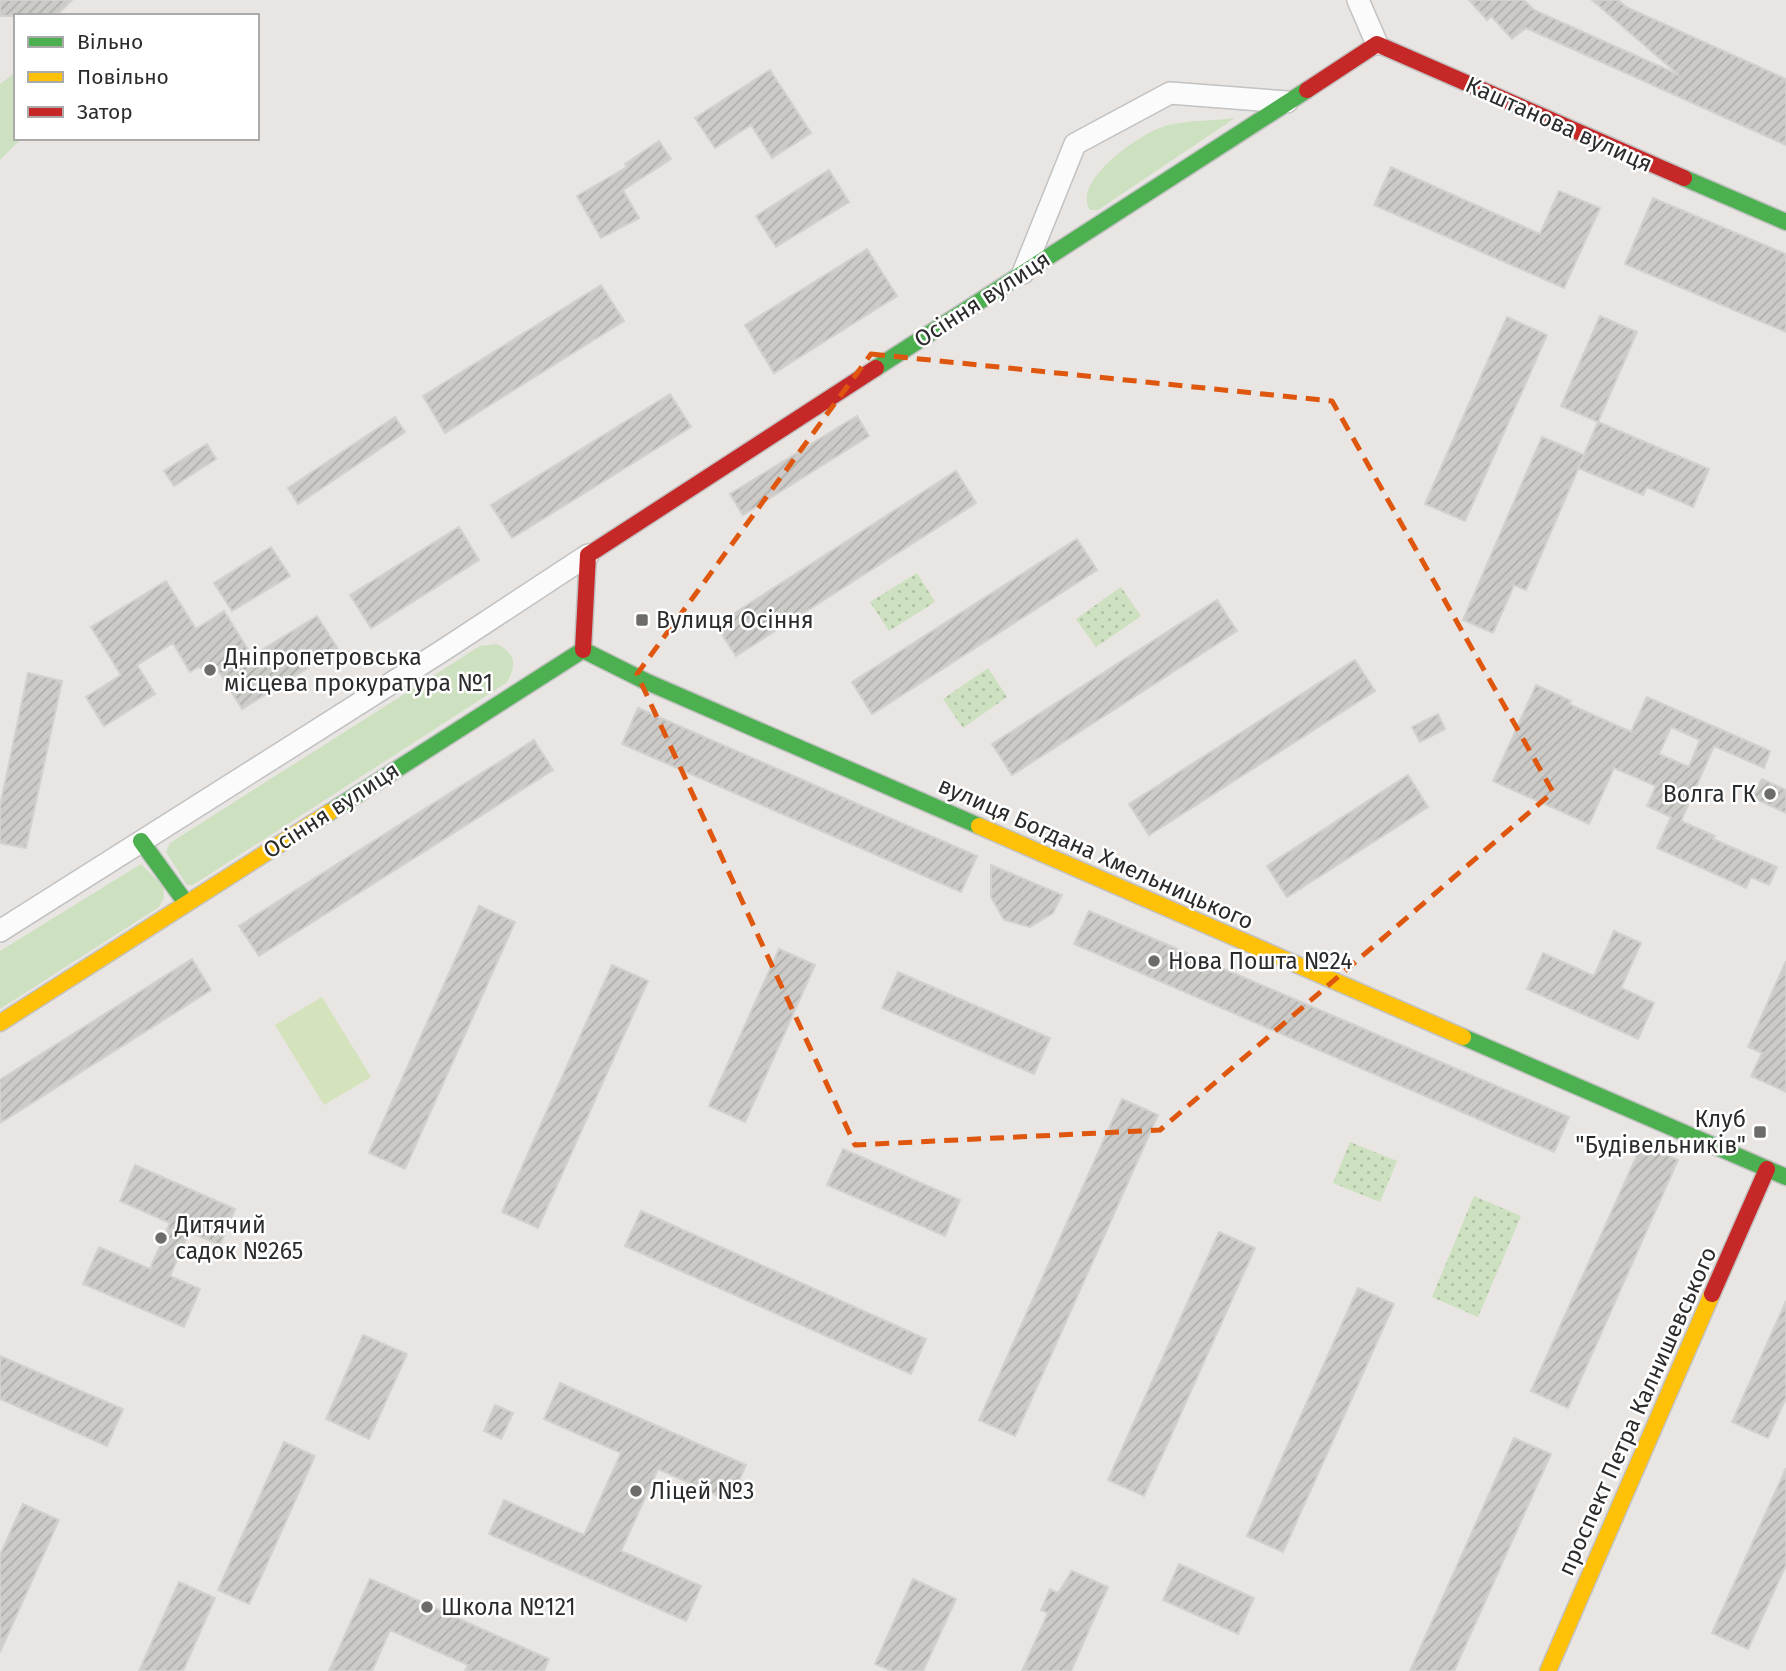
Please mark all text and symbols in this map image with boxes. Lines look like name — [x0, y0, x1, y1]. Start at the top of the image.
legend — [14, 14, 259, 140]
text: Вільно — [77, 29, 143, 55]
text: Повільно — [77, 64, 169, 90]
street label: Каштанова вулиця — [1461, 70, 1657, 178]
text: Затор — [77, 99, 133, 125]
street label: Осіння вулиця — [909, 245, 1055, 353]
place label: Вулиця Осіння — [656, 606, 814, 634]
marker: Вулиця Осіння — [634, 612, 650, 628]
place label: Дніпропетровська місцева прокуратура №1 — [223, 643, 493, 697]
marker: Дніпропетровська місцева прокуратура №1 — [202, 662, 218, 678]
street label: Осіння вулиця — [258, 756, 404, 864]
street label: вулиця Богдана Хмельницького — [934, 771, 1258, 935]
place label: Волга ГК — [1663, 780, 1756, 808]
marker: Волга ГК — [1762, 786, 1778, 802]
place label: Нова Пошта №24 — [1168, 947, 1353, 975]
marker: Нова Пошта №24 — [1146, 953, 1162, 969]
place label: Клуб "Будівельників" — [1575, 1105, 1746, 1159]
marker: Клуб "Будівельників" — [1752, 1124, 1768, 1140]
place label: Дитячий садок №265 — [174, 1211, 303, 1265]
marker: Дитячий садок №265 — [153, 1230, 169, 1246]
street label: проспект Петра Калнишевського — [1552, 1242, 1722, 1580]
place label: Ліцей №3 — [650, 1477, 755, 1505]
marker: Ліцей №3 — [628, 1483, 644, 1499]
place label: Школа №121 — [441, 1593, 576, 1621]
marker: Школа №121 — [419, 1599, 435, 1615]

